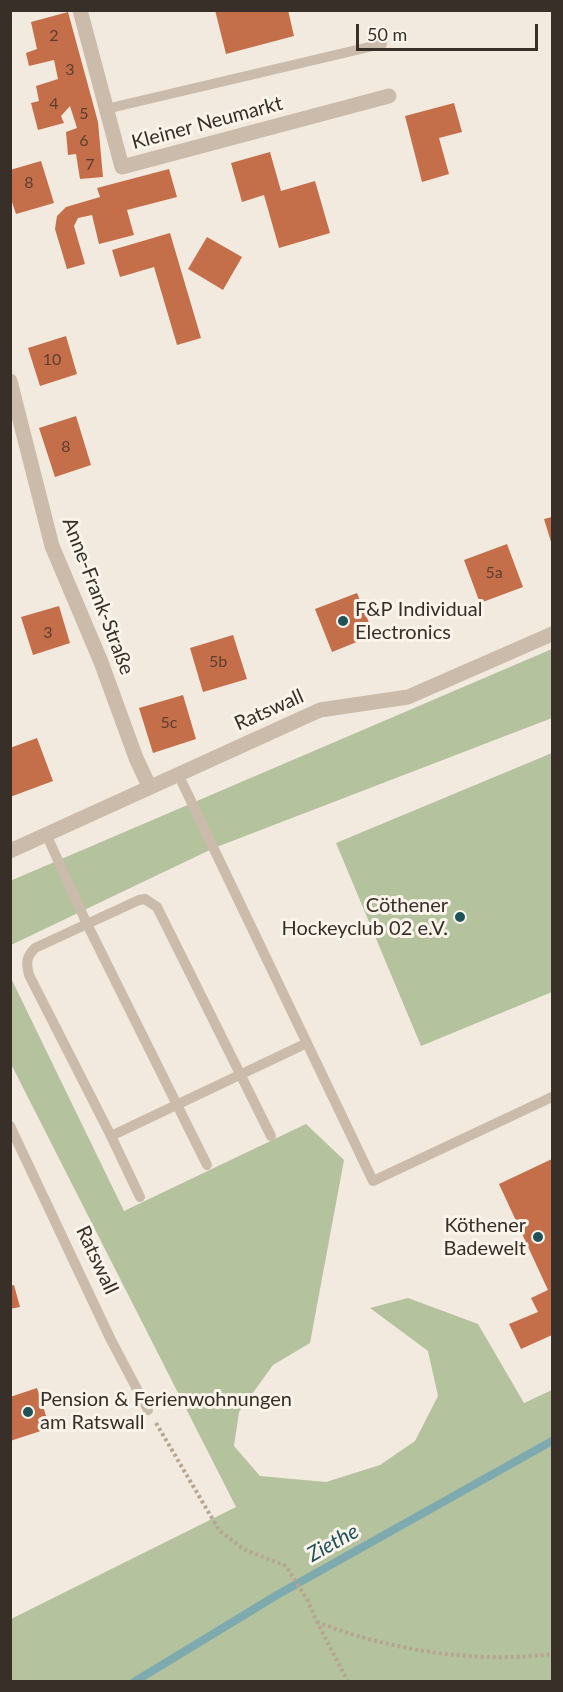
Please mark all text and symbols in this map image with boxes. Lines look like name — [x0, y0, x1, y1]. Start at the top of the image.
scale bar — [359, 12, 540, 50]
text: 50 m — [367, 23, 407, 45]
house number: 2 — [49, 26, 59, 46]
house number: 3 — [65, 60, 75, 80]
street label: Kleiner Neumarkt — [129, 91, 285, 155]
house number: 4 — [49, 94, 59, 114]
house number: 5 — [79, 104, 89, 124]
house number: 6 — [79, 131, 89, 151]
house number: 7 — [85, 155, 95, 175]
house number: 8 — [24, 173, 34, 193]
house number: 10 — [43, 350, 61, 370]
house number: 8 — [61, 437, 71, 457]
street label: Anne-Frank-Straße — [57, 514, 139, 678]
house number: 5a — [485, 563, 503, 583]
place label: F&P Individual Electronics — [355, 598, 482, 645]
marker: F&P Individual Electronics — [336, 614, 350, 628]
house number: 3 — [43, 623, 53, 643]
house number: 5b — [209, 652, 227, 672]
street label: Ratswall — [231, 684, 307, 736]
house number: 5c — [161, 713, 177, 733]
place label: Cöthener Hockeyclub 02 e.V. — [282, 894, 448, 941]
marker: Cöthener Hockeyclub 02 e.V. — [453, 910, 467, 924]
place label: Köthener Badewelt — [444, 1214, 526, 1261]
street label: Ratswall — [71, 1222, 123, 1298]
marker: Köthener Badewelt — [531, 1230, 545, 1244]
place label: Pension & Ferienwohnungen am Ratswall — [40, 1388, 292, 1435]
marker: Pension & Ferienwohnungen am Ratswall — [21, 1405, 35, 1419]
water label: Ziethe — [303, 1519, 363, 1567]

